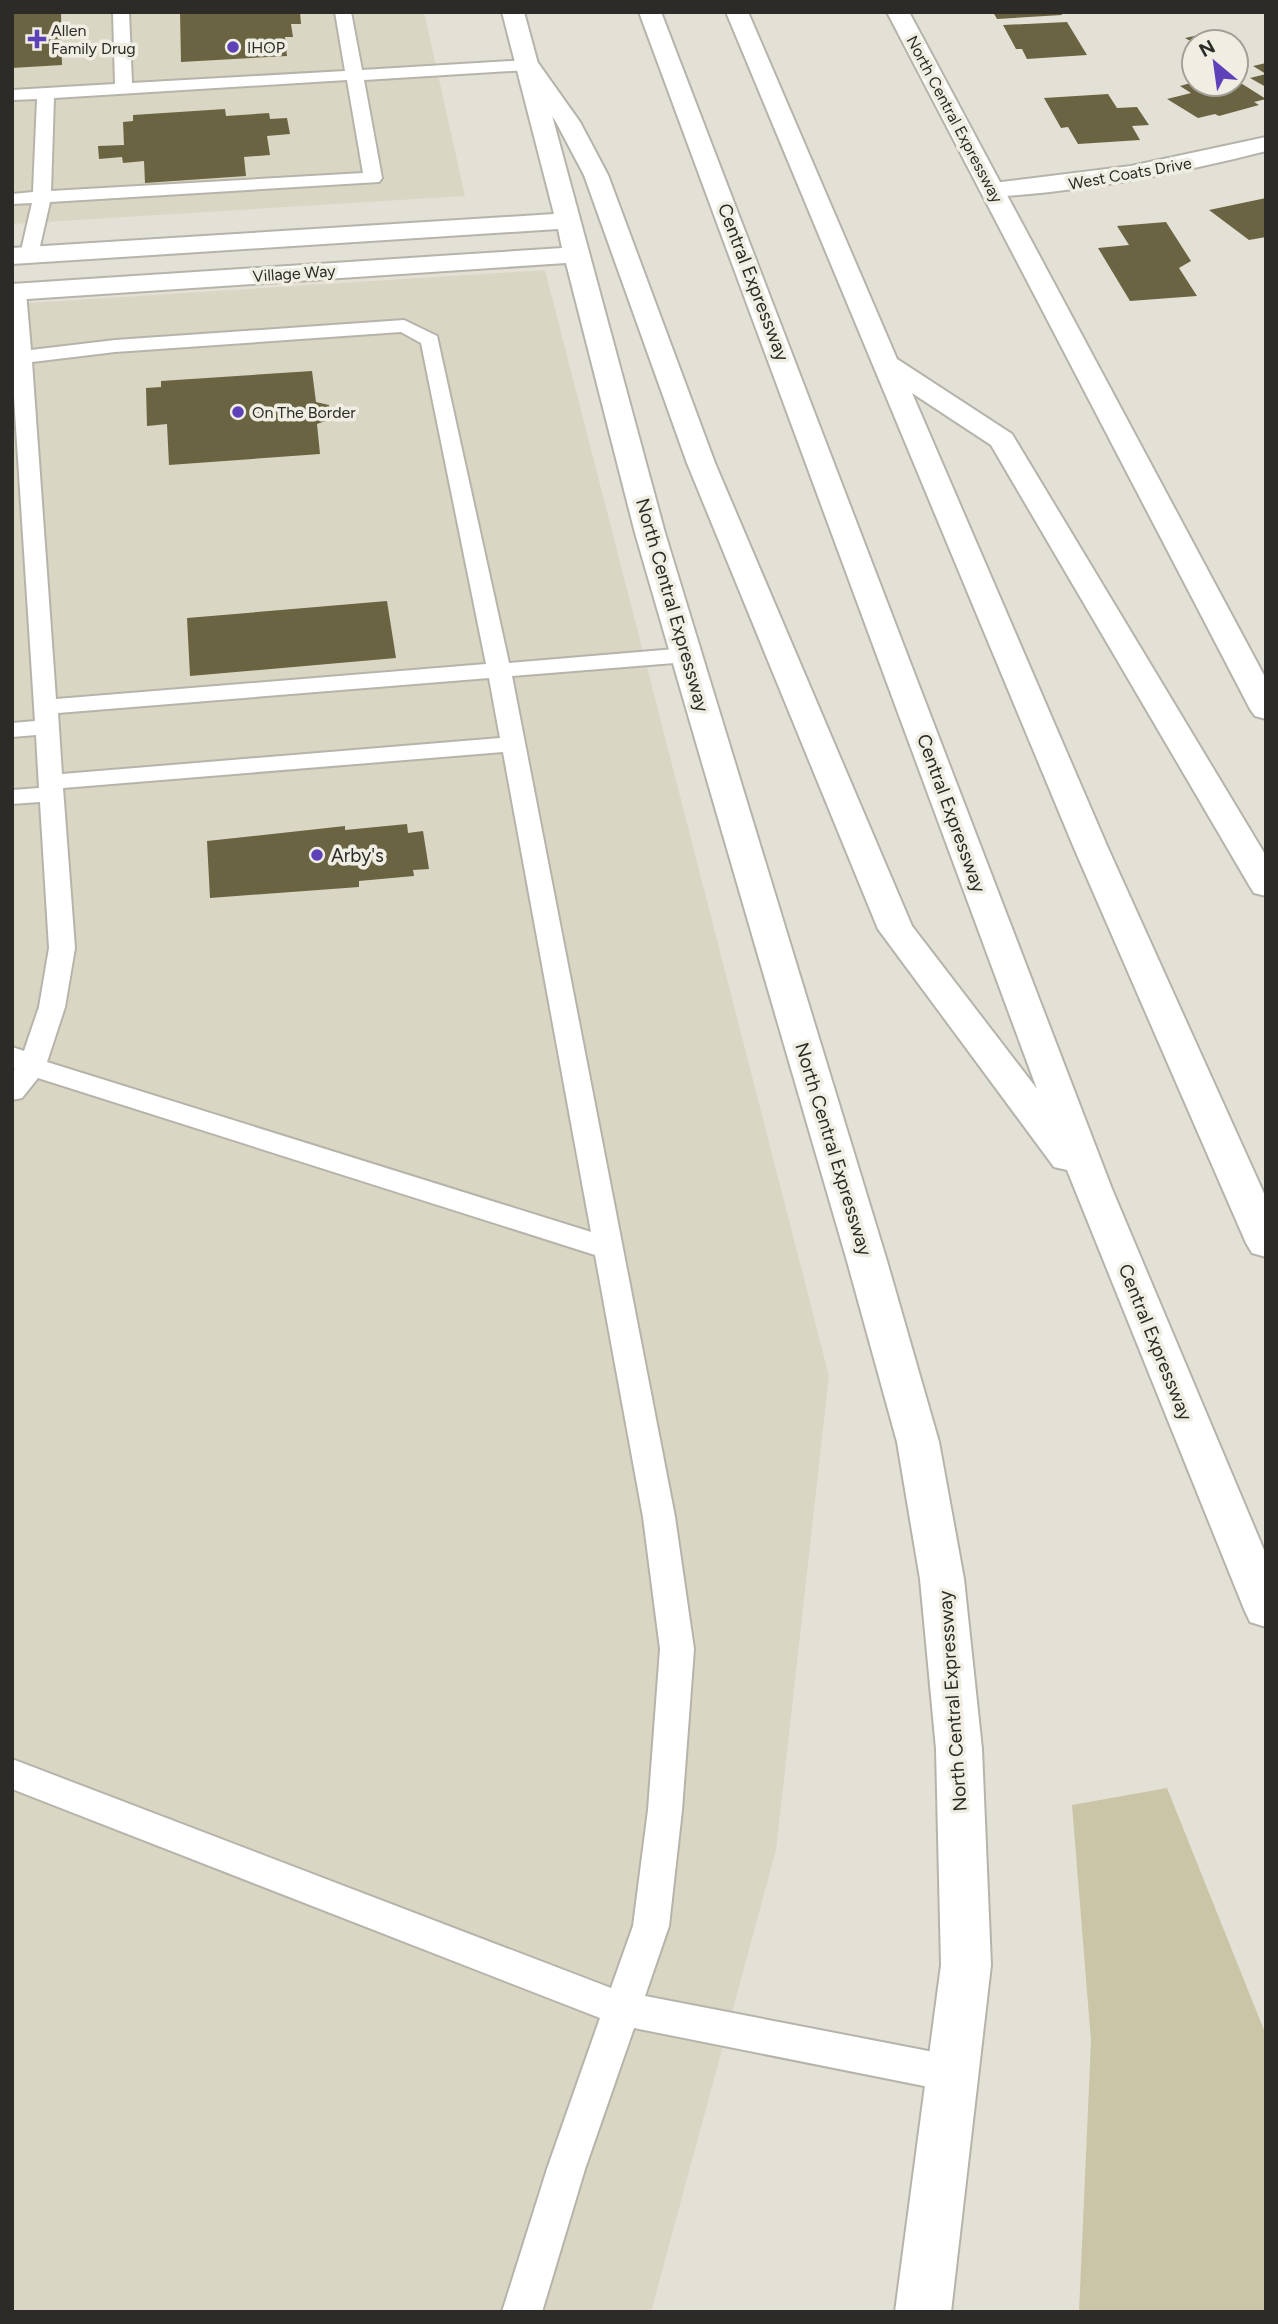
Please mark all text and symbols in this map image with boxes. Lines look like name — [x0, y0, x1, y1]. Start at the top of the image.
place label: Allen Family Drug — [51, 21, 136, 58]
north arrow — [1180, 28, 1250, 98]
marker: Allen Family Drug — [29, 31, 45, 47]
street label: North Central Expressway — [902, 32, 1007, 207]
text: N — [1195, 35, 1219, 62]
place label: IHOP — [247, 38, 285, 57]
marker: IHOP — [225, 39, 241, 55]
street label: West Coats Drive — [1067, 153, 1193, 194]
street label: Central Expressway — [713, 200, 794, 364]
street label: Village Way — [252, 261, 337, 286]
place label: On The Border — [252, 403, 356, 422]
marker: On The Border — [230, 404, 246, 420]
street label: North Central Expressway — [631, 495, 714, 715]
street label: Central Expressway — [912, 731, 991, 896]
place label: Arby's — [331, 844, 384, 867]
marker: Arby's — [309, 847, 325, 863]
street label: North Central Expressway — [790, 1040, 877, 1259]
street label: Central Expressway — [1114, 1260, 1197, 1424]
street label: North Central Expressway — [933, 1590, 972, 1812]

